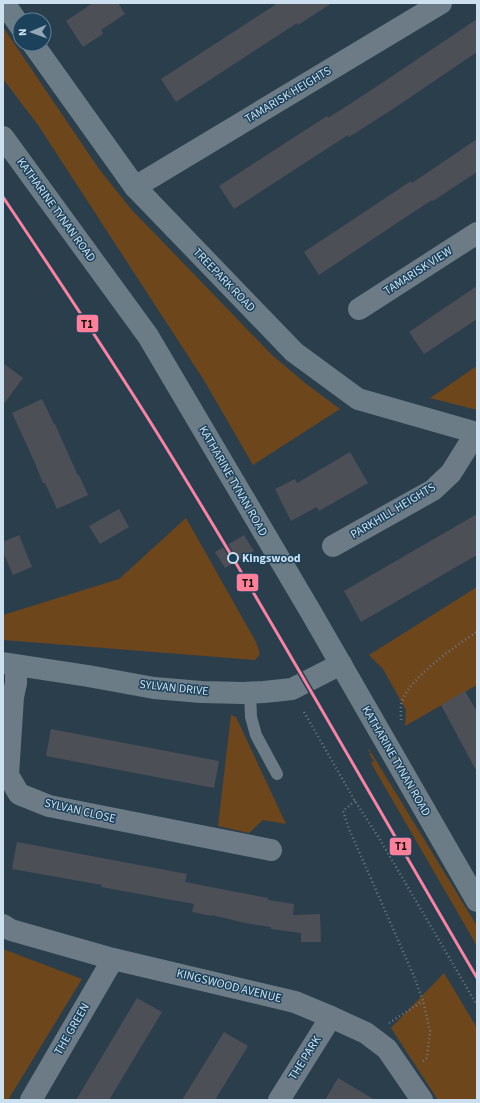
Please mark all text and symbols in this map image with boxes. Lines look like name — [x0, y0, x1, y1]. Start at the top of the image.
north arrow — [12, 12, 52, 52]
text: N — [15, 28, 30, 36]
street label: TAMARISK HEIGHTS — [241, 62, 335, 128]
street label: KATHARINE TYNAN ROAD — [12, 154, 100, 266]
street label: TAMARISK VIEW — [380, 242, 456, 300]
street label: TREEPARK ROAD — [189, 244, 259, 316]
line badge: T1 — [76, 314, 99, 333]
text: T1 — [81, 317, 93, 332]
street label: KATHARINE TYNAN ROAD — [194, 423, 272, 539]
street label: PARKHILL HEIGHTS — [347, 479, 439, 543]
place label: Kingswood — [242, 550, 301, 567]
marker: Kingswood — [227, 552, 239, 564]
line badge: T1 — [236, 573, 259, 592]
text: T1 — [242, 576, 254, 591]
street label: SYLVAN DRIVE — [139, 676, 209, 700]
street label: KATHARINE TYNAN ROAD — [357, 703, 435, 819]
street label: SYLVAN CLOSE — [43, 795, 117, 827]
line badge: T1 — [389, 837, 412, 856]
text: T1 — [395, 839, 407, 854]
street label: KINGSWOOD AVENUE — [175, 965, 283, 1007]
street label: THE GREEN — [50, 1000, 94, 1058]
street label: THE PARK — [285, 1032, 325, 1084]

